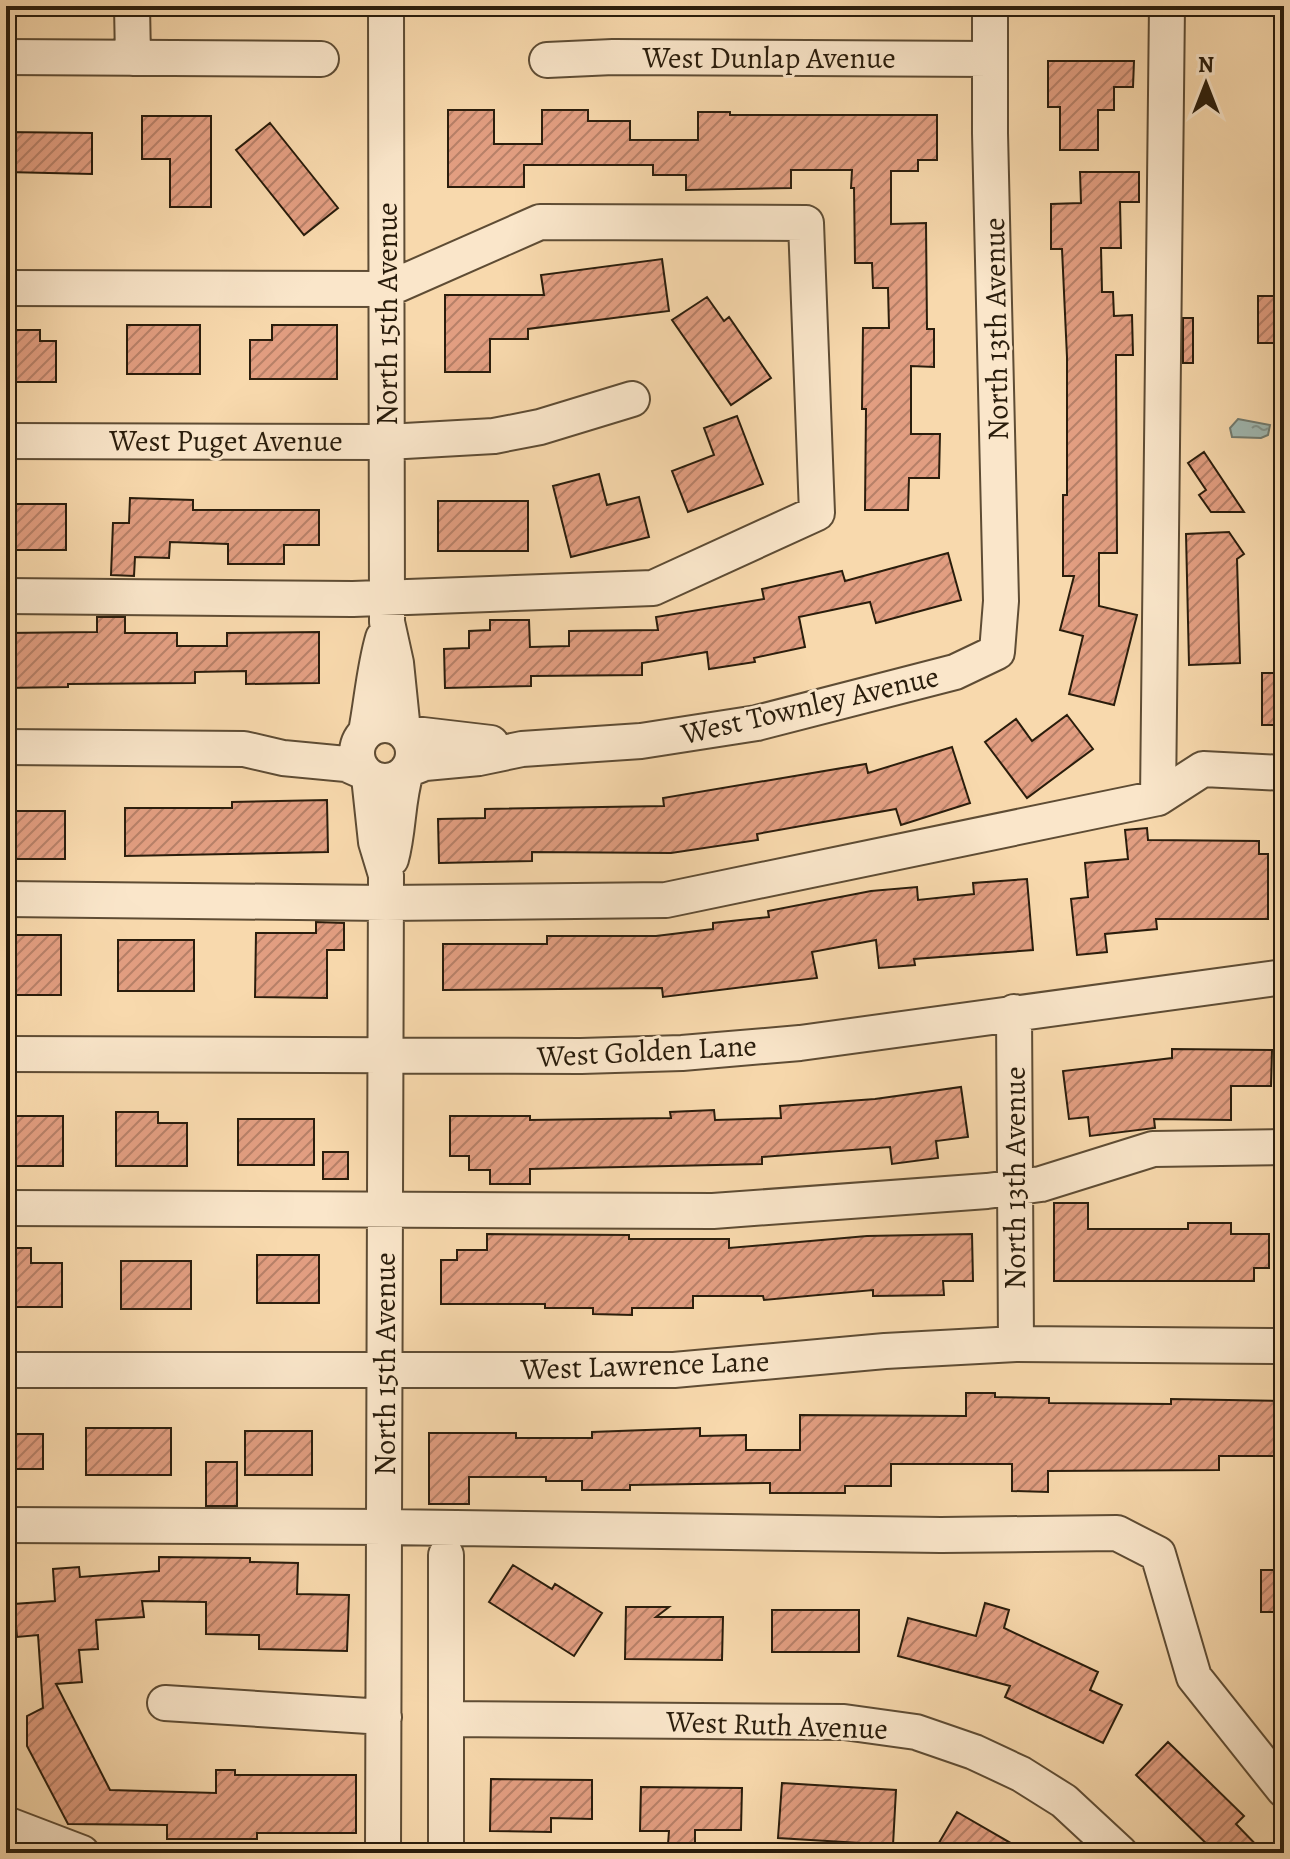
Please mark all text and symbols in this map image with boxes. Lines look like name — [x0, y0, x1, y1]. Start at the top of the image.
street label: West Dunlap Avenue — [641, 38, 896, 78]
north arrow — [1166, 44, 1246, 124]
text: N — [1198, 50, 1214, 80]
street label: North 15th Avenue — [367, 202, 407, 426]
street label: North 13th Avenue — [974, 217, 1018, 441]
street label: West Puget Avenue — [108, 421, 343, 461]
street label: West Townley Avenue — [676, 656, 943, 754]
street label: West Golden Lane — [535, 1025, 758, 1077]
street label: North 13th Avenue — [995, 1066, 1035, 1290]
street label: North 15th Avenue — [365, 1252, 405, 1476]
street label: West Lawrence Lane — [519, 1341, 770, 1389]
street label: West Ruth Avenue — [664, 1701, 889, 1749]

